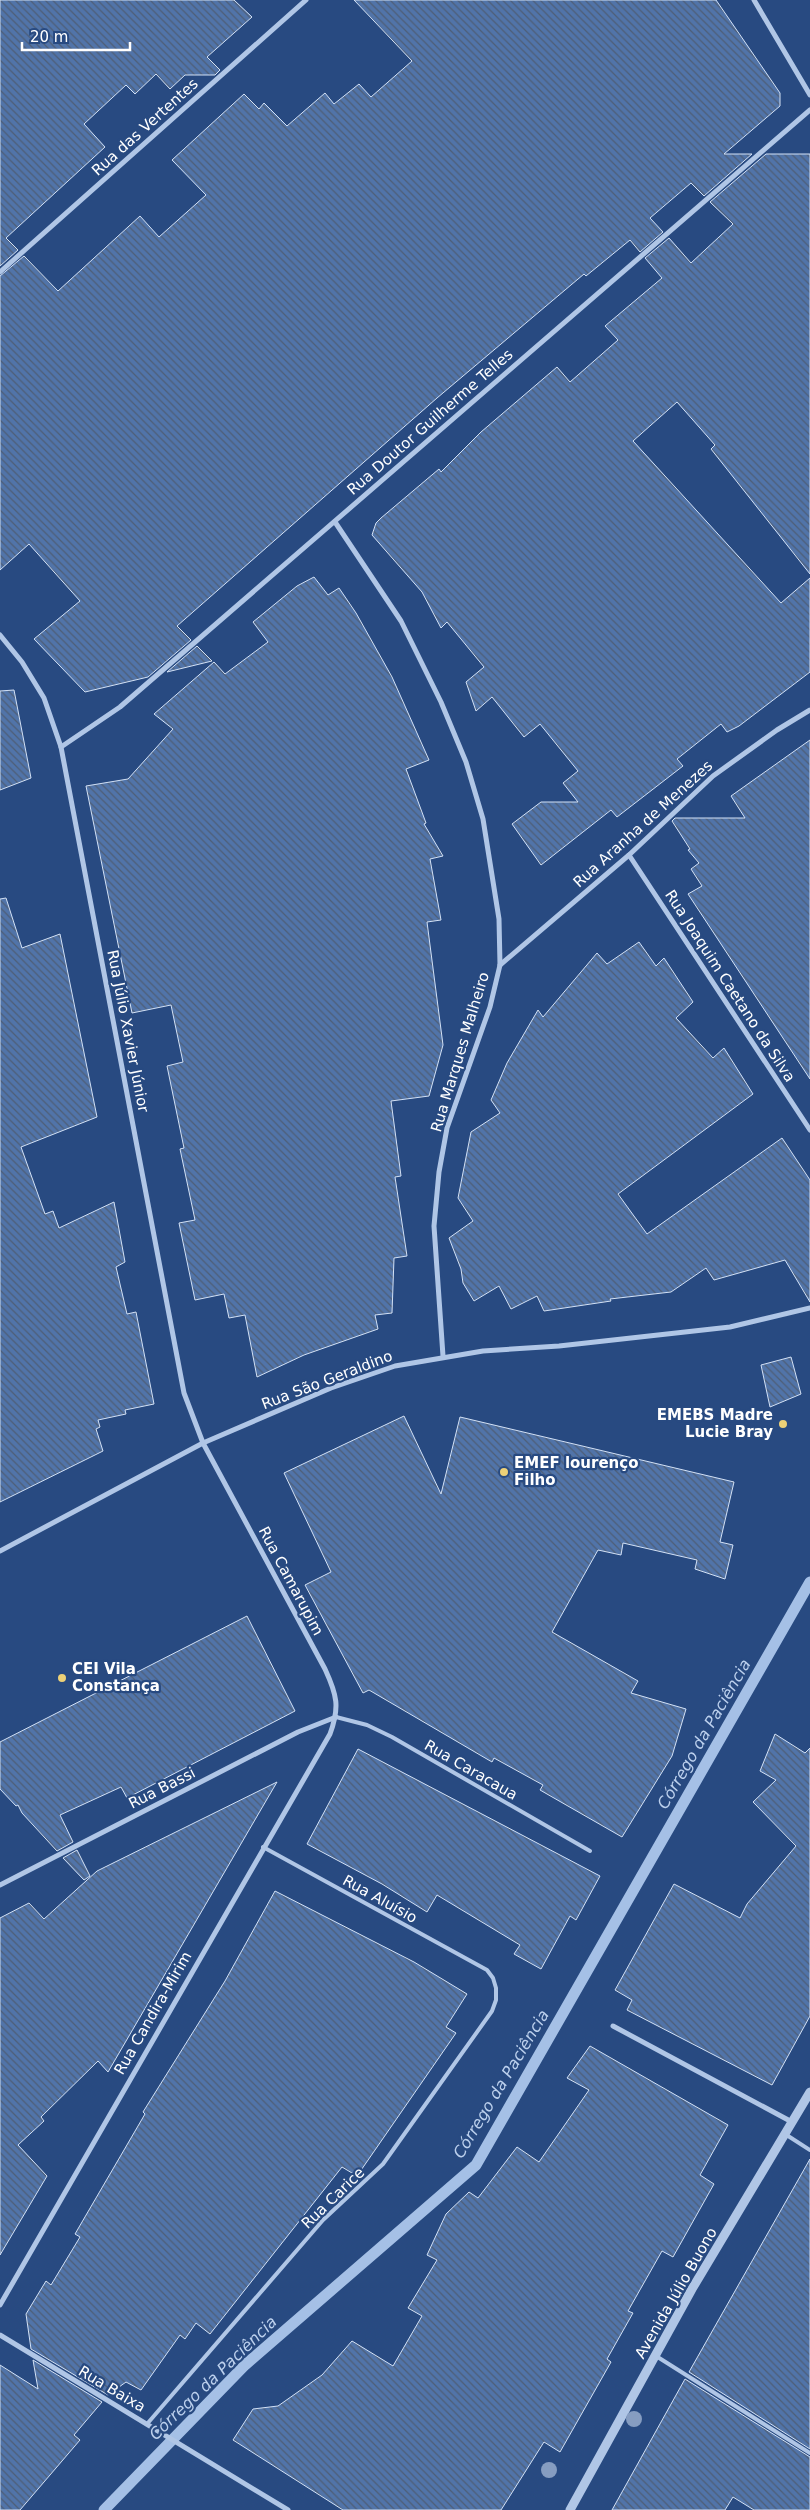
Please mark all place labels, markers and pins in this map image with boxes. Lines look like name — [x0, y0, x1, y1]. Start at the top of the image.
place label: EMEBS Madre Lucie Bray — [657, 1406, 773, 1441]
marker: EMEBS Madre Lucie Bray — [777, 1418, 789, 1430]
place label: EMEF lourenço Filho — [514, 1454, 638, 1489]
marker: EMEF lourenço Filho — [498, 1466, 510, 1478]
place label: CEI Vila Constança — [72, 1660, 160, 1695]
marker: CEI Vila Constança — [56, 1672, 68, 1684]

